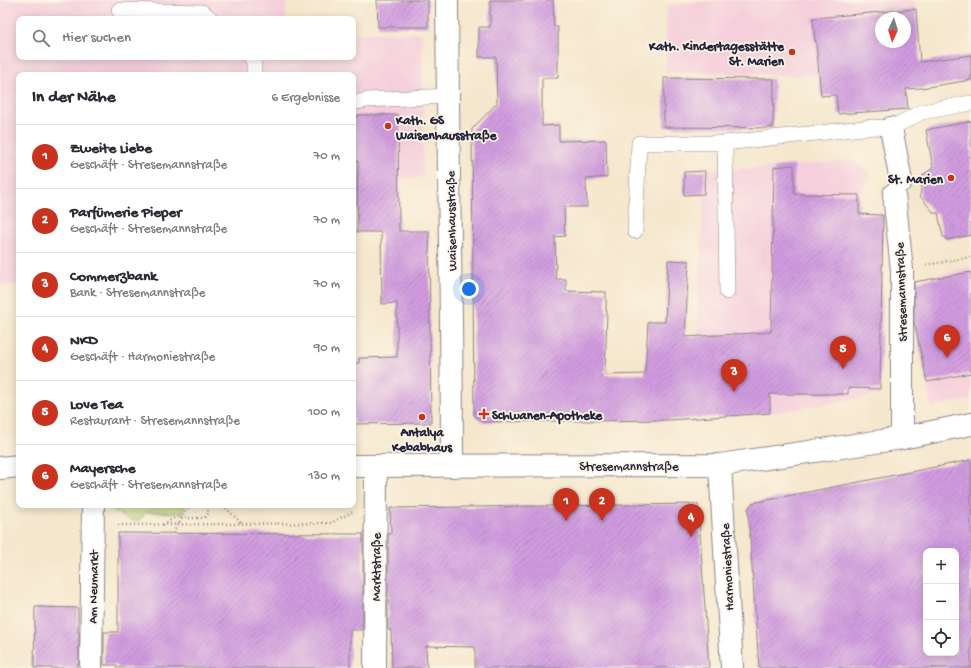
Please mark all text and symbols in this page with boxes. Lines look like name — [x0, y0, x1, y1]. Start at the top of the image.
north arrow — [875, 12, 911, 48]
search box — [16, 16, 356, 60]
icon: search — [30, 27, 52, 49]
text: Hier suchen — [62, 29, 131, 47]
place label: Kath. Kindertagesstätte St. Marien — [648, 40, 785, 70]
marker: Kath. Kindertagesstätte St. Marien — [787, 47, 797, 57]
text: In der Nähe — [32, 88, 115, 108]
text: 6 Ergebnisse — [271, 91, 340, 106]
place label: Kath. GS Waisenhausstraße — [395, 114, 498, 144]
marker: Kath. GS Waisenhausstraße — [383, 121, 393, 131]
text: Zweite Liebe — [70, 140, 152, 158]
text: 1 — [42, 149, 48, 164]
text: 70 m — [314, 149, 340, 164]
text: Geschäft · Stresemannstraße — [70, 158, 227, 173]
street label: Waisenhausstraße — [444, 170, 461, 271]
place label: St. Marien — [888, 173, 944, 188]
marker: St. Marien — [946, 173, 956, 183]
text: Parfümerie Pieper — [70, 204, 182, 222]
text: 2 — [42, 213, 48, 228]
text: 70 m — [314, 213, 340, 228]
text: Geschäft · Stresemannstraße — [70, 222, 227, 237]
street label: Stresemannstraße — [893, 242, 912, 342]
text: Commerzbank — [70, 268, 157, 286]
text: 3 — [42, 277, 48, 292]
text: 70 m — [314, 277, 340, 292]
your location — [459, 279, 479, 299]
text: Bank · Stresemannstraße — [70, 286, 206, 301]
pin: 6 — [934, 325, 960, 358]
text: NKD — [70, 332, 98, 350]
pin: 5 — [830, 336, 856, 369]
text: 4 — [42, 341, 48, 356]
text: 90 m — [314, 341, 340, 356]
text: Geschäft · Harmoniestraße — [70, 350, 215, 365]
pin: 3 — [721, 359, 747, 392]
text: Love Tea — [70, 396, 123, 414]
text: 5 — [42, 405, 48, 420]
text: 100 m — [308, 405, 340, 420]
marker: Schwanen-Apotheke — [479, 409, 489, 419]
place label: Schwanen-Apotheke — [492, 409, 603, 425]
marker: Antalya Kebabhaus — [417, 412, 427, 422]
text: Restaurant · Stresemannstraße — [70, 414, 240, 429]
place label: Antalya Kebabhaus — [391, 426, 453, 456]
text: Mayersche — [70, 460, 136, 478]
street label: Stresemannstraße — [579, 460, 679, 475]
text: 6 — [42, 469, 48, 484]
text: 130 m — [308, 469, 340, 484]
text: Geschäft · Stresemannstraße — [70, 478, 227, 493]
pin: 1 — [553, 488, 579, 521]
pin: 2 — [589, 488, 615, 521]
pin: 4 — [678, 504, 704, 537]
street label: Harmoniestraße — [719, 523, 738, 611]
street label: Marktstraße — [370, 532, 385, 601]
map controls — [923, 548, 959, 656]
button: + — [923, 548, 959, 584]
street label: Am Neumarkt — [86, 549, 103, 624]
button: − — [923, 584, 959, 620]
button: locate — [923, 620, 959, 656]

